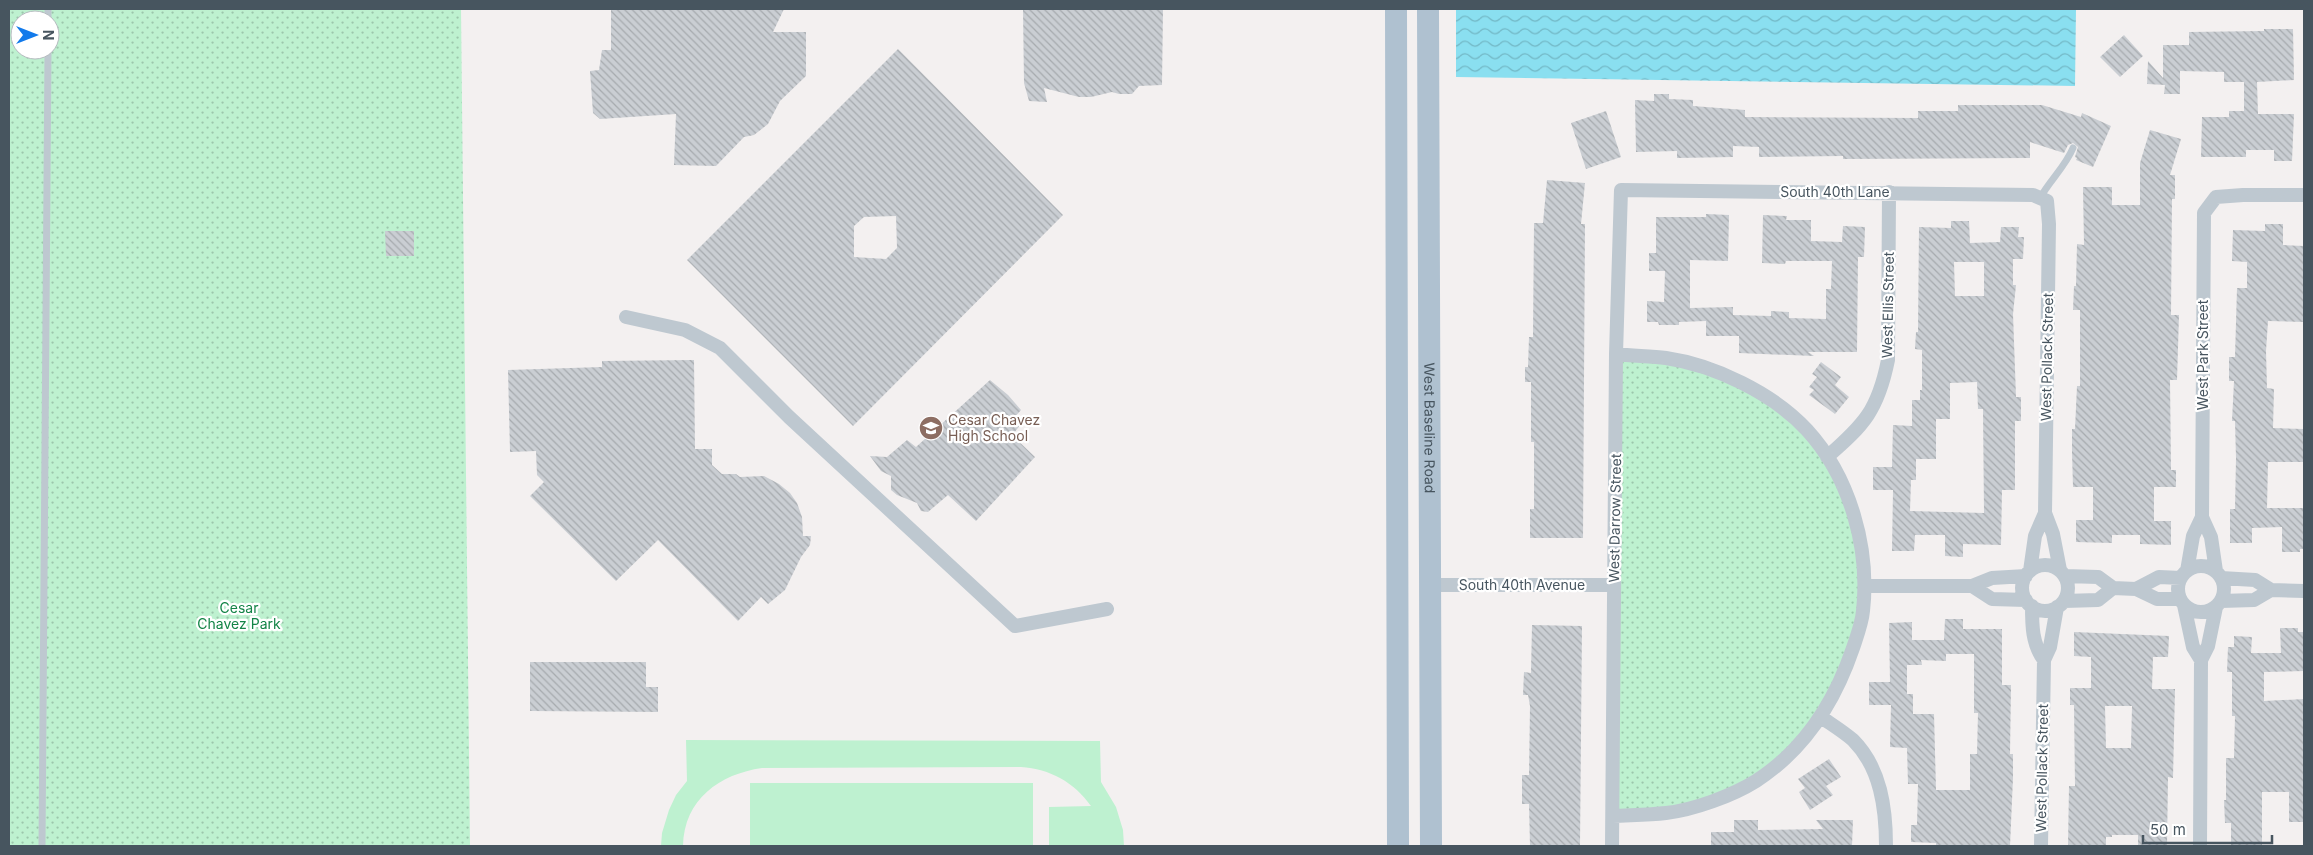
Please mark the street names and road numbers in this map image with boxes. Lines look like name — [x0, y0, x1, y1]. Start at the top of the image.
street label: South 40th Lane — [1780, 183, 1890, 200]
street label: West Ellis Street — [1878, 251, 1897, 358]
street label: West Pollack Street — [2037, 292, 2056, 421]
street label: West Park Street — [2194, 299, 2211, 410]
street label: West Baseline Road — [1421, 363, 1439, 493]
street label: West Darrow Street — [1605, 453, 1624, 582]
street label: South 40th Avenue — [1459, 576, 1585, 593]
street label: West Pollack Street — [2032, 703, 2051, 832]

